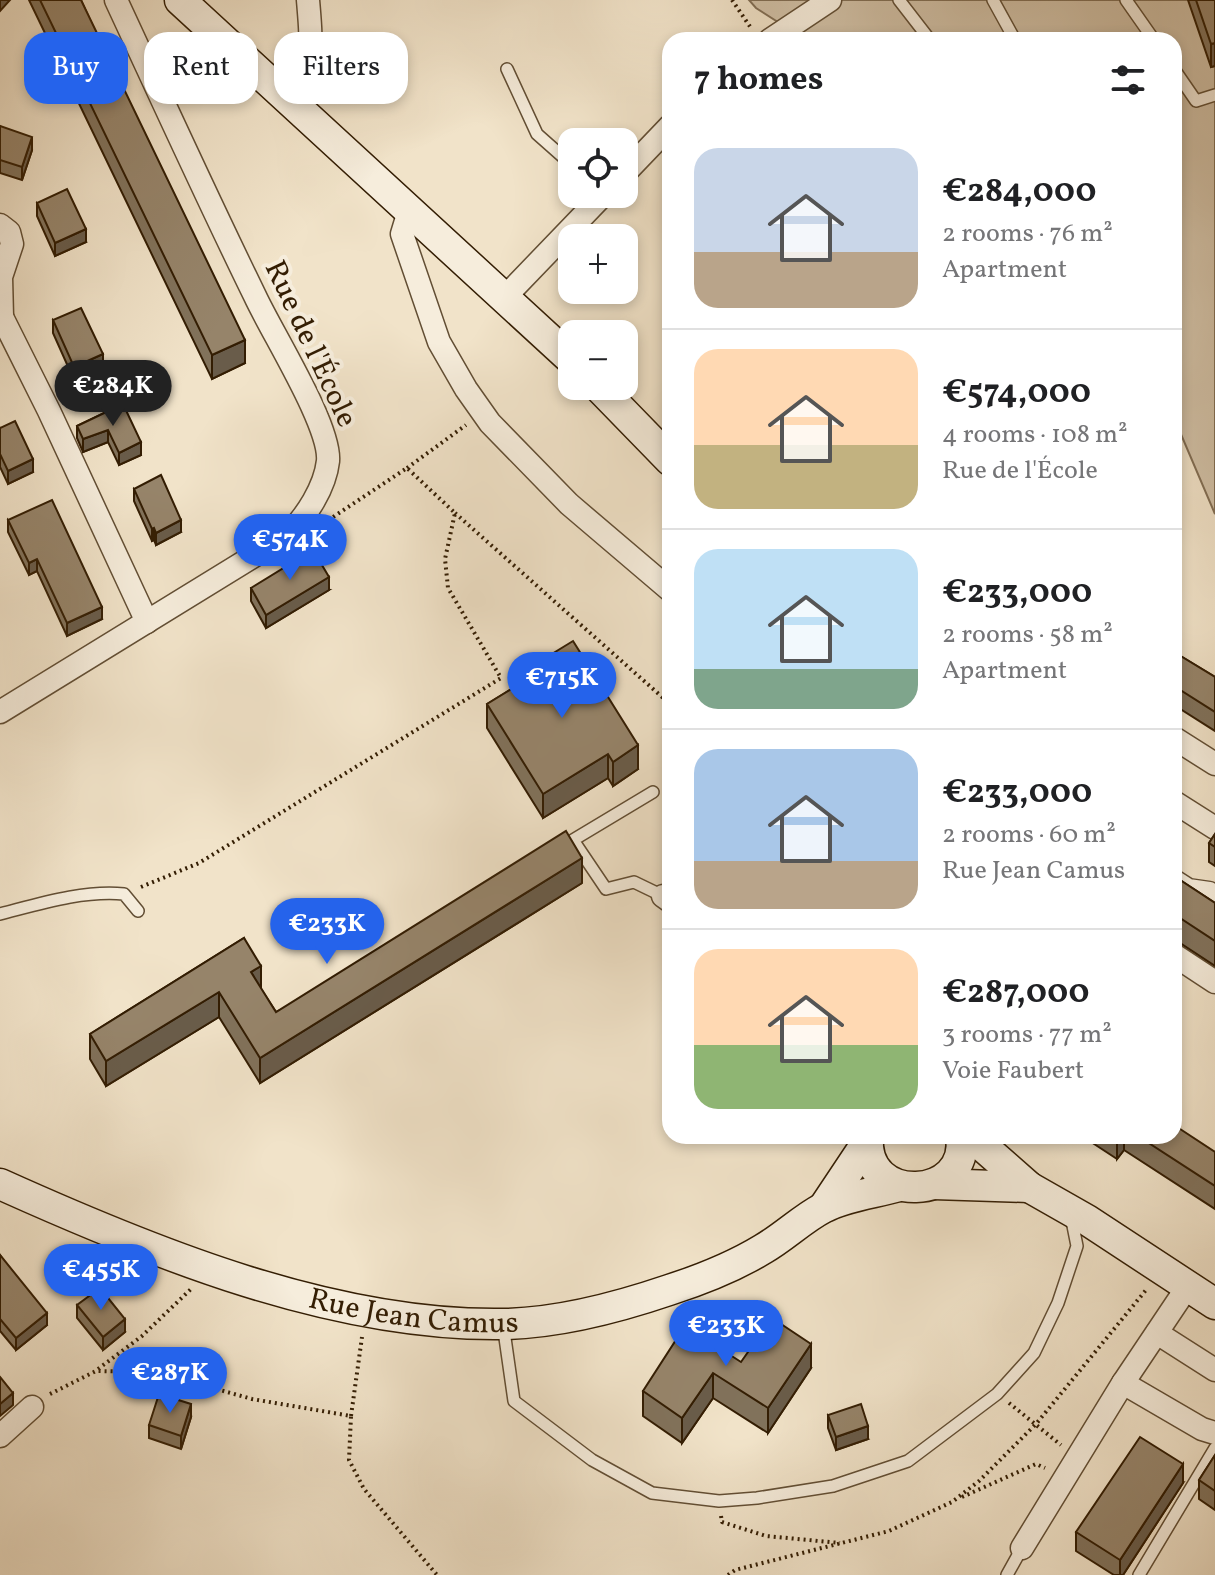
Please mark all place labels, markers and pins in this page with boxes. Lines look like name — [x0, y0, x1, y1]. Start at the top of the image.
pin: €284K — [57, 360, 169, 428]
pin: €574K — [234, 514, 346, 582]
pin: €715K — [506, 652, 618, 720]
pin: €233K — [271, 898, 383, 966]
pin: €455K — [45, 1244, 157, 1312]
pin: €233K — [670, 1300, 782, 1368]
pin: €287K — [114, 1347, 226, 1415]

